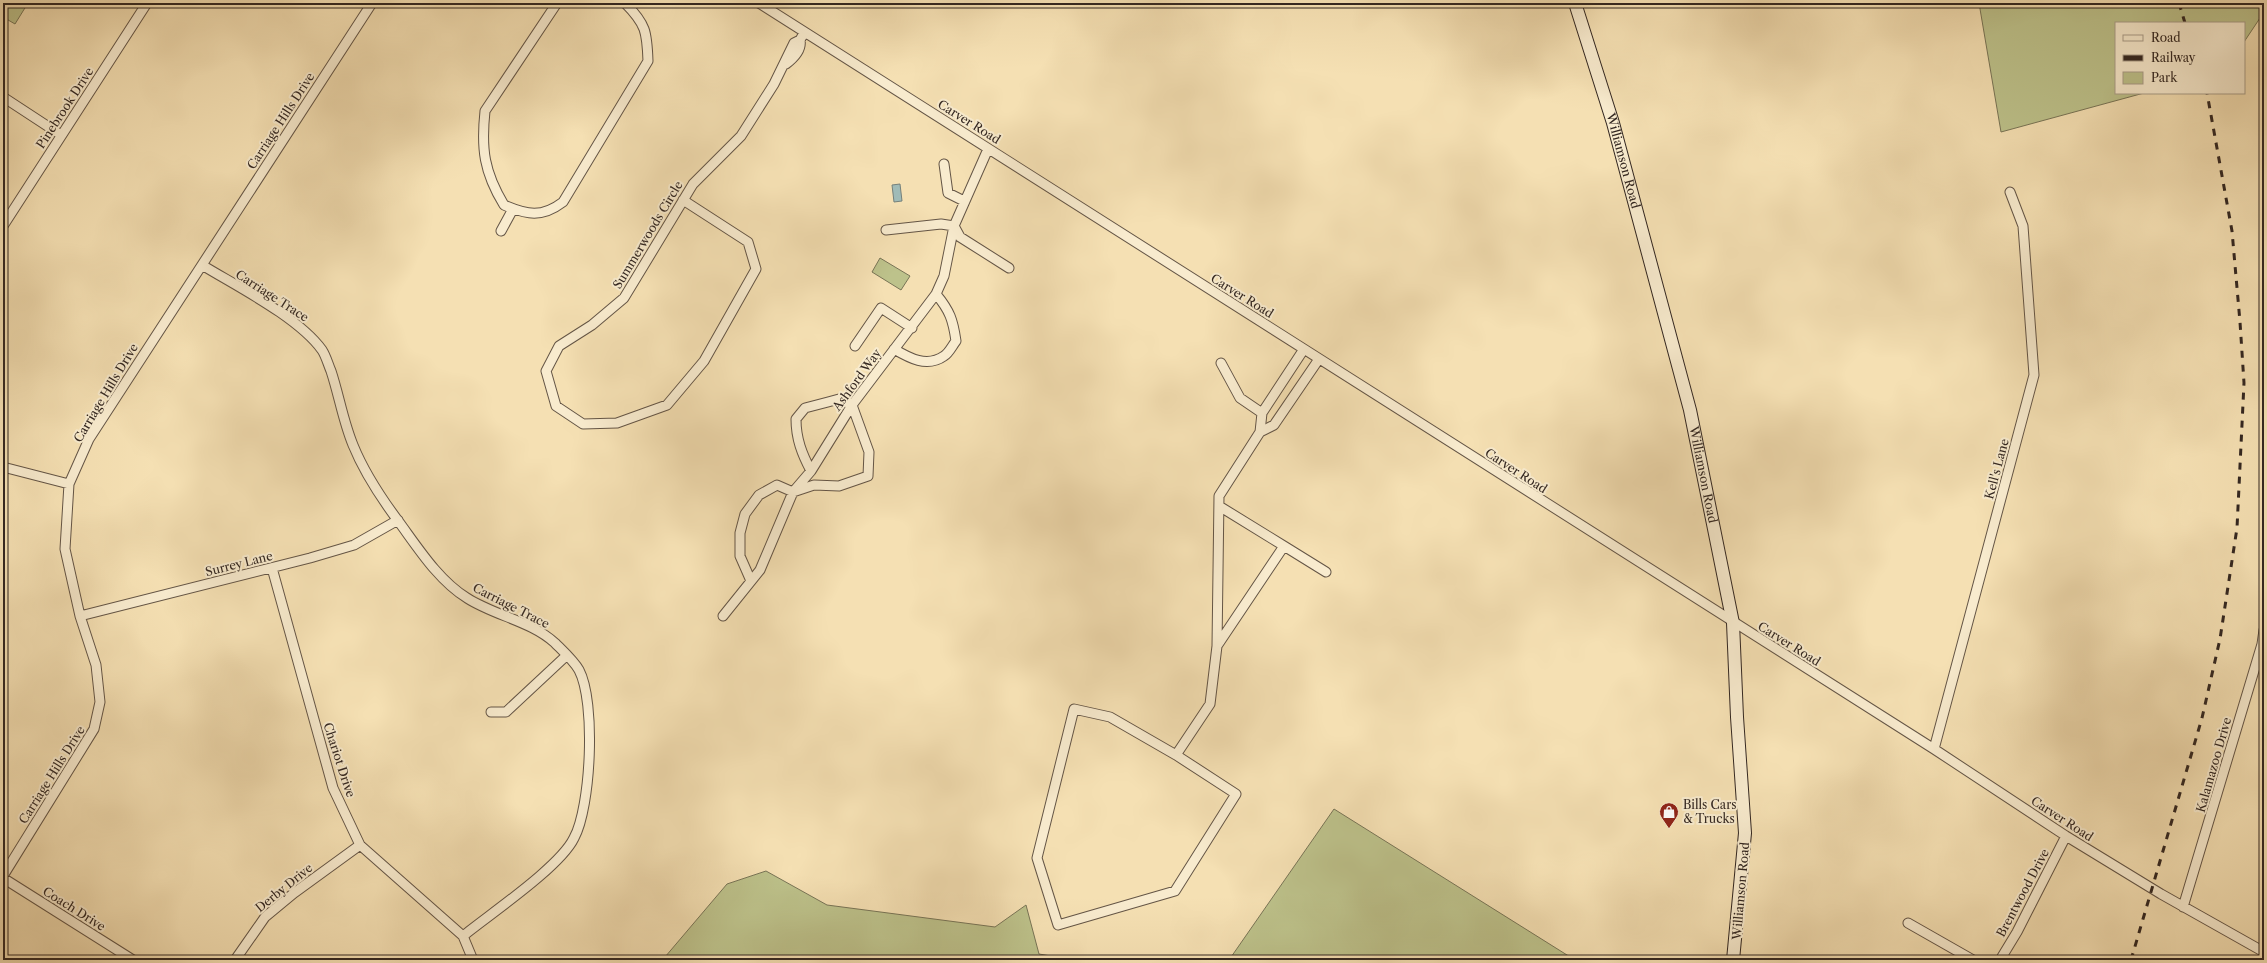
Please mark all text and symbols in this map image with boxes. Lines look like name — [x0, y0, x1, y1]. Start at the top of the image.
legend — [2115, 22, 2245, 94]
text: Road — [2151, 30, 2181, 45]
text: Railway — [2151, 50, 2196, 65]
street label: Pinebrook Drive — [33, 64, 97, 151]
street label: Carriage Hills Drive — [244, 69, 318, 172]
text: Park — [2151, 70, 2178, 85]
street label: Carver Road — [935, 96, 1004, 147]
street label: Williamson Road — [1603, 110, 1644, 211]
street label: Summerwoods Circle — [609, 178, 686, 291]
street label: Carriage Trace — [233, 266, 312, 325]
street label: Carver Road — [1208, 270, 1277, 321]
street label: Carriage Hills Drive — [70, 340, 141, 445]
street label: Ashford Way — [829, 346, 884, 414]
street label: Williamson Road — [1686, 424, 1721, 525]
street label: Kell's Lane — [1981, 437, 2012, 501]
street label: Carver Road — [1482, 445, 1551, 497]
street label: Surrey Lane — [204, 548, 274, 579]
street label: Carriage Trace — [470, 580, 552, 631]
street label: Carver Road — [1755, 618, 1824, 669]
street label: Kalamazoo Drive — [2193, 715, 2234, 814]
street label: Chariot Drive — [320, 721, 359, 799]
street label: Carriage Hills Drive — [15, 723, 88, 826]
street label: Carver Road — [2028, 793, 2097, 845]
place label: Bills Cars & Trucks — [1683, 797, 1736, 826]
shop icon: Bills Cars & Trucks — [1658, 801, 1680, 829]
street label: Williamson Road — [1729, 841, 1752, 941]
street label: Brentwood Drive — [1993, 846, 2052, 939]
street label: Derby Drive — [252, 860, 315, 915]
street label: Coach Drive — [40, 883, 109, 934]

